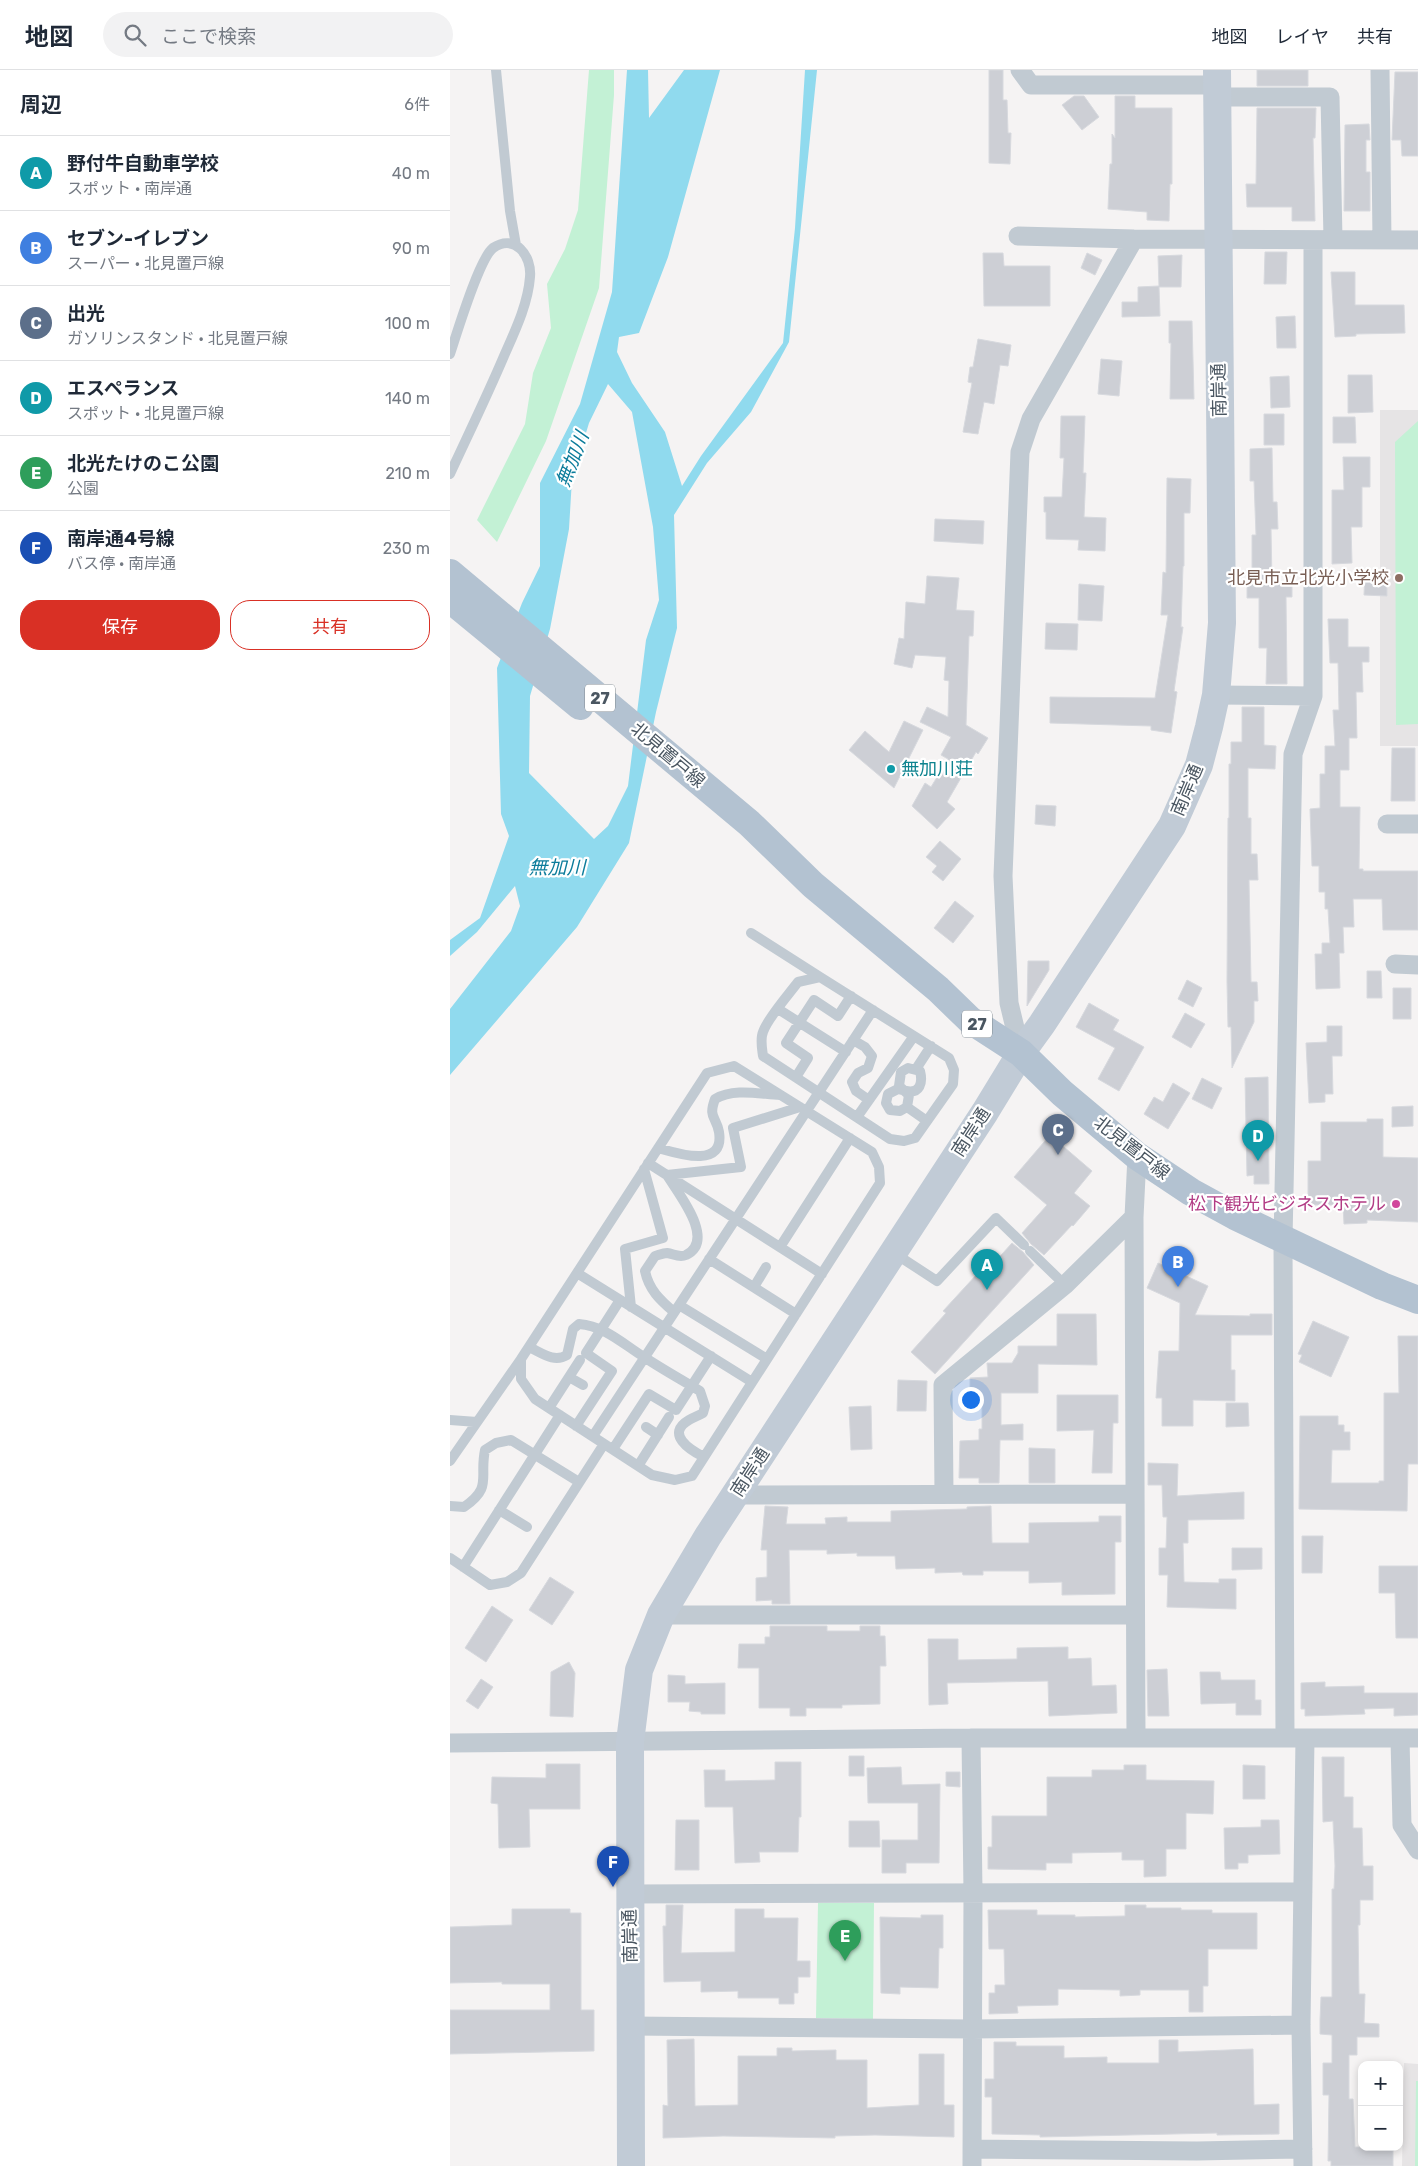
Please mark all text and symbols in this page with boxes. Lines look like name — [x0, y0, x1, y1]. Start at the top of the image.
search box — [103, 12, 453, 57]
icon: search — [121, 21, 149, 49]
text: 地図 — [25, 23, 73, 51]
text: ここで検索 — [161, 25, 256, 48]
text: 地図 — [1212, 26, 1248, 48]
text: レイヤ — [1276, 26, 1329, 48]
text: 共有 — [1357, 26, 1393, 48]
text: 周辺 — [20, 92, 62, 117]
text: 6件 — [404, 95, 430, 114]
text: 野付牛自動車学校 — [67, 152, 219, 175]
text: A — [30, 164, 42, 183]
text: 40 m — [392, 164, 430, 183]
text: スポット · 南岸通 — [67, 179, 192, 198]
text: セブン-イレブン — [67, 227, 209, 250]
text: B — [30, 239, 42, 258]
text: 90 m — [392, 239, 430, 258]
text: スーパー · 北見置戸線 — [67, 254, 224, 273]
text: 出光 — [67, 302, 105, 325]
text: C — [30, 314, 42, 333]
text: 100 m — [385, 314, 430, 333]
text: ガソリンスタンド · 北見置戸線 — [67, 329, 288, 348]
street label: 南岸通 — [1208, 363, 1230, 417]
text: エスペランス — [67, 377, 179, 400]
text: D — [30, 389, 42, 408]
text: 140 m — [385, 389, 430, 408]
text: スポット · 北見置戸線 — [67, 404, 224, 423]
water label: 無加川 — [552, 427, 594, 490]
text: 北光たけのこ公園 — [67, 452, 219, 475]
text: E — [31, 464, 41, 483]
text: 210 m — [385, 464, 430, 483]
text: 公園 — [67, 479, 99, 498]
text: 南岸通4号線 — [67, 527, 175, 550]
text: F — [31, 539, 41, 558]
text: 230 m — [383, 539, 430, 558]
text: バス停 · 南岸通 — [67, 554, 176, 573]
place label: 北見市立北光小学校 — [1227, 567, 1389, 589]
marker: 北見市立北光小学校 — [1393, 572, 1405, 584]
button: 保存 — [20, 600, 220, 650]
button: 共有 — [230, 600, 430, 650]
road number: 27 — [585, 684, 615, 711]
street label: 北見置戸線 — [626, 718, 710, 792]
place label: 無加川荘 — [901, 758, 973, 780]
street label: 南岸通 — [1166, 761, 1208, 819]
marker: 無加川荘 — [885, 763, 897, 775]
water label: 無加川 — [528, 856, 587, 879]
road number: 27 — [962, 1011, 992, 1038]
street label: 南岸通 — [947, 1103, 995, 1161]
street label: 北見置戸線 — [1090, 1112, 1174, 1184]
pin: C — [1042, 1114, 1074, 1155]
pin: D — [1242, 1120, 1274, 1161]
place label: 松下観光ビジネスホテル — [1188, 1193, 1386, 1215]
marker: 松下観光ビジネスホテル — [1390, 1198, 1402, 1210]
pin: B — [1162, 1246, 1194, 1287]
pin: A — [971, 1249, 1003, 1290]
your location — [958, 1387, 984, 1413]
street label: 南岸通 — [726, 1443, 774, 1501]
pin: F — [597, 1846, 629, 1887]
street label: 南岸通 — [619, 1909, 641, 1963]
pin: E — [829, 1920, 861, 1961]
map controls — [1358, 2061, 1403, 2151]
button: + — [1358, 2061, 1403, 2106]
button: − — [1358, 2106, 1403, 2151]

